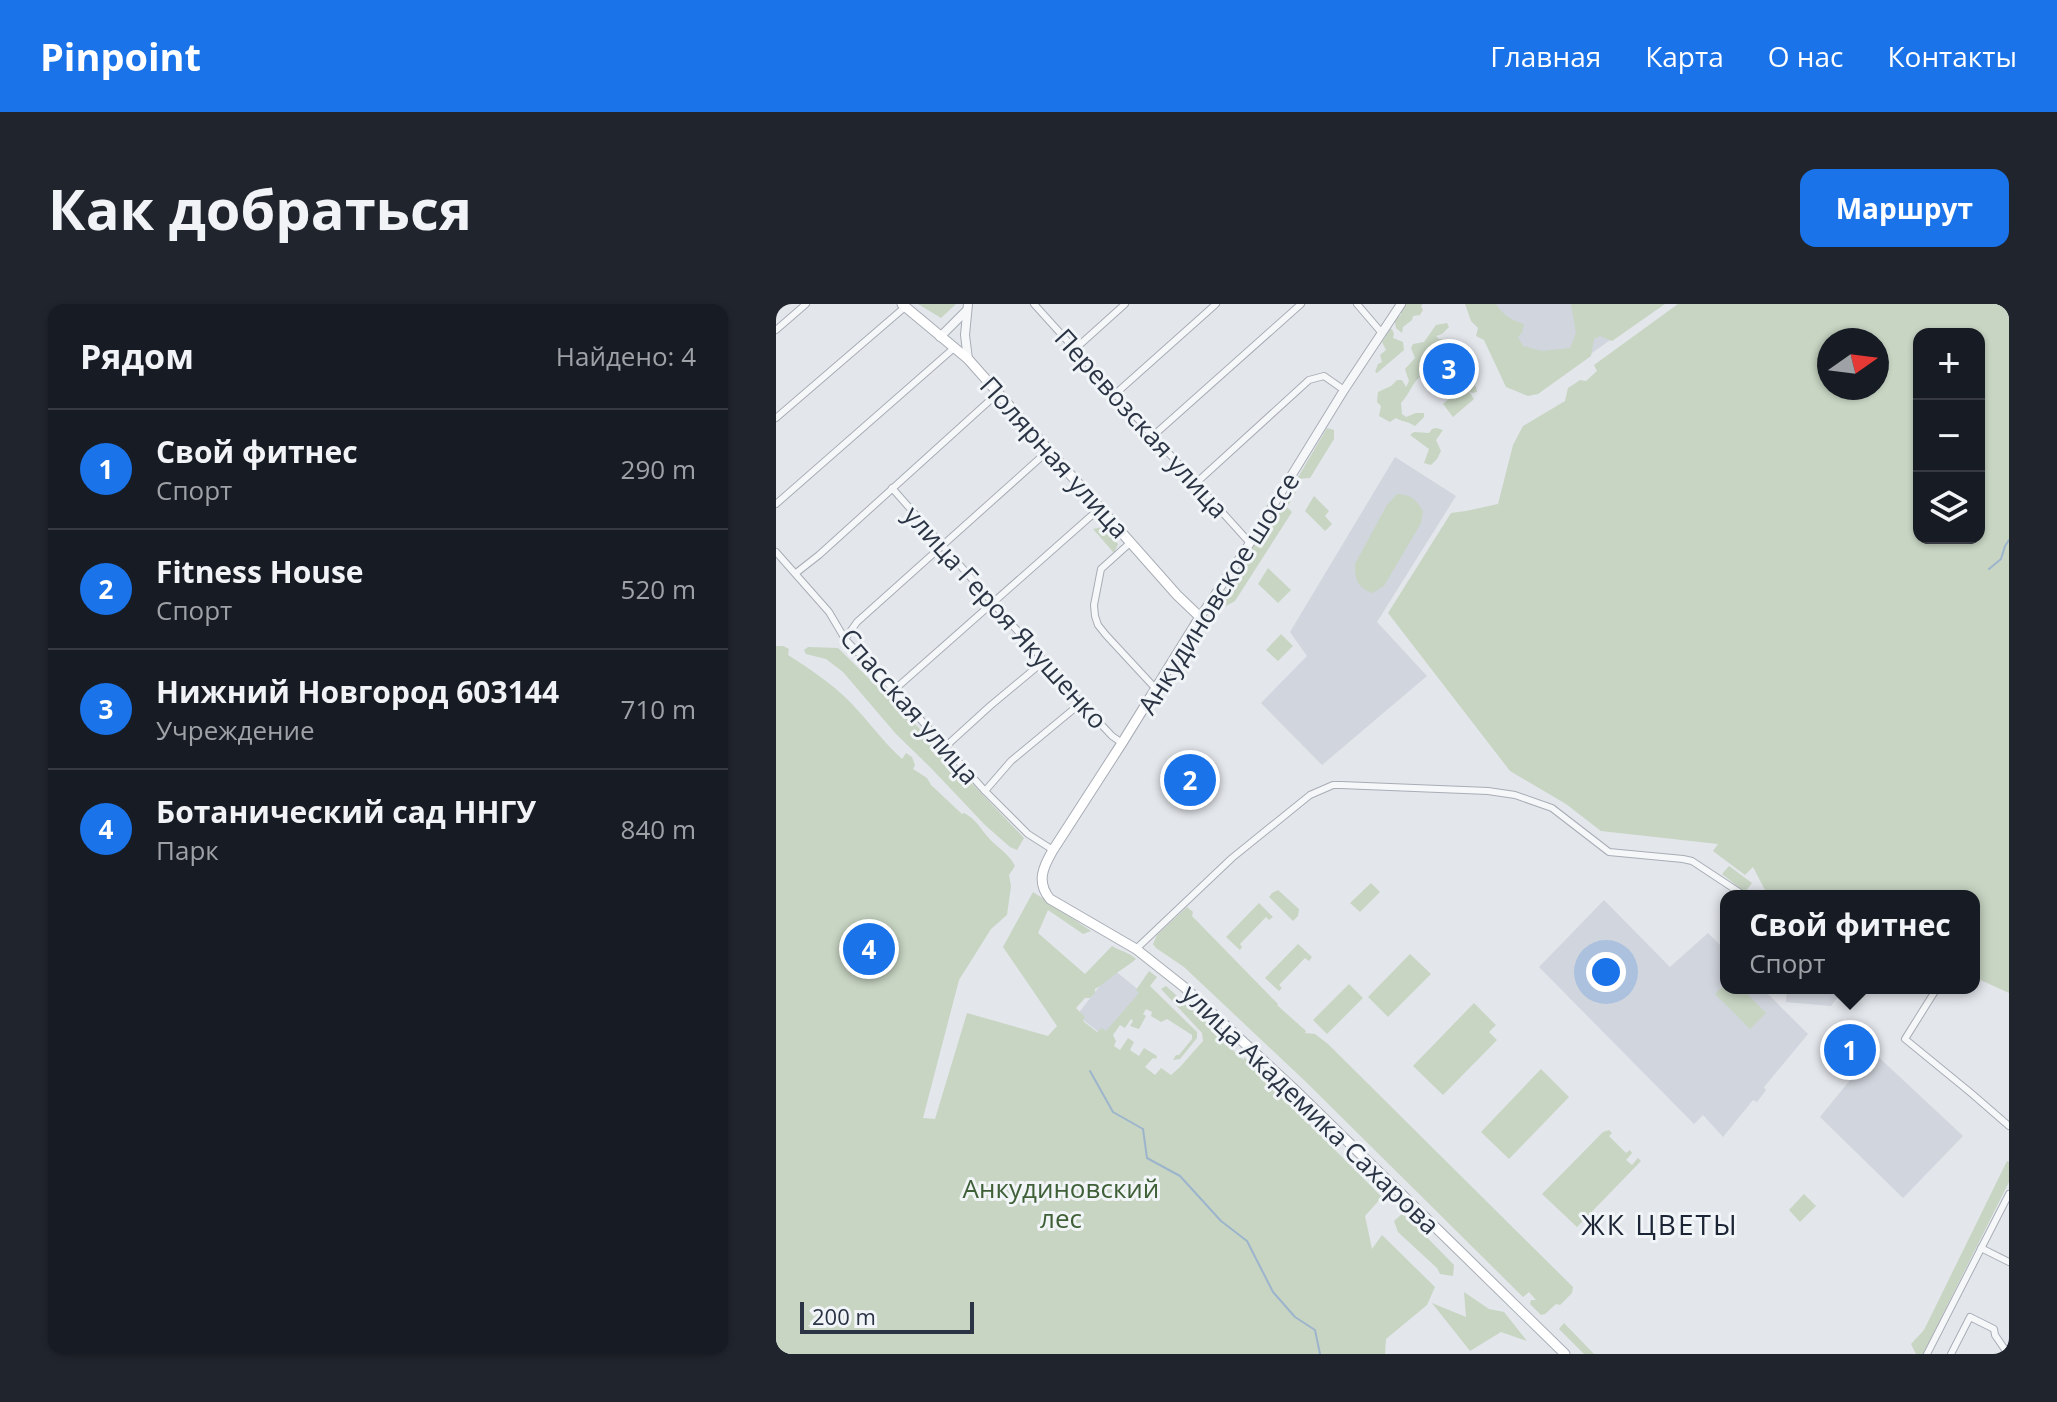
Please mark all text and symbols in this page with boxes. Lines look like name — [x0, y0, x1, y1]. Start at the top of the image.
text: Pinpoint — [40, 30, 201, 82]
text: Главная — [1490, 37, 1601, 75]
text: Карта — [1645, 37, 1724, 75]
text: О нас — [1768, 37, 1843, 75]
text: Контакты — [1887, 37, 2017, 75]
button: Маршрут — [1800, 169, 2009, 247]
text: Как добраться — [48, 170, 472, 246]
street label: Перевозская улица — [1047, 320, 1237, 526]
north arrow — [1817, 328, 1889, 400]
map controls — [1913, 328, 1985, 544]
button: + — [1913, 328, 1985, 400]
text: Рядом — [80, 333, 194, 379]
text: Найдено: 4 — [556, 338, 696, 374]
pin: 3 — [1423, 339, 1475, 399]
street label: Полярная улица — [972, 368, 1138, 546]
button: − — [1913, 400, 1985, 472]
text: Свой фитнес — [156, 431, 358, 472]
text: 1 — [99, 451, 113, 487]
text: 290 m — [621, 451, 696, 487]
street label: Анкудиновское шоссе — [1129, 465, 1307, 721]
text: Спорт — [156, 472, 232, 508]
button: layers — [1913, 472, 1985, 544]
street label: улица Героя Якушенко — [896, 498, 1116, 736]
text: Fitness House — [156, 551, 364, 592]
text: 2 — [99, 571, 113, 607]
text: 520 m — [621, 571, 696, 607]
text: Спорт — [156, 592, 232, 628]
street label: Спасская улица — [832, 620, 988, 792]
text: Нижний Новгород 603144 — [156, 671, 559, 712]
text: 3 — [99, 691, 113, 727]
text: 710 m — [621, 691, 696, 727]
text: Учреждение — [156, 712, 315, 748]
pin: 2 — [1164, 750, 1216, 810]
text: Ботанический сад ННГУ — [156, 791, 536, 832]
text: 4 — [99, 811, 113, 847]
text: 840 m — [621, 811, 696, 847]
text: Парк — [156, 832, 219, 868]
popup — [1720, 890, 1980, 994]
text: Свой фитнес — [1749, 904, 1951, 945]
pin: 4 — [843, 919, 895, 979]
text: Спорт — [1749, 945, 1826, 981]
your location — [1586, 952, 1626, 992]
street label: улица Академика Сахарова — [1174, 976, 1448, 1242]
pin: 1 — [1824, 1020, 1876, 1080]
park label: Анкудиновский лес — [963, 1170, 1159, 1236]
district label: ЖК ЦВЕТЫ — [1581, 1205, 1739, 1243]
scale bar — [800, 1298, 974, 1334]
text: 200 m — [812, 1301, 876, 1331]

